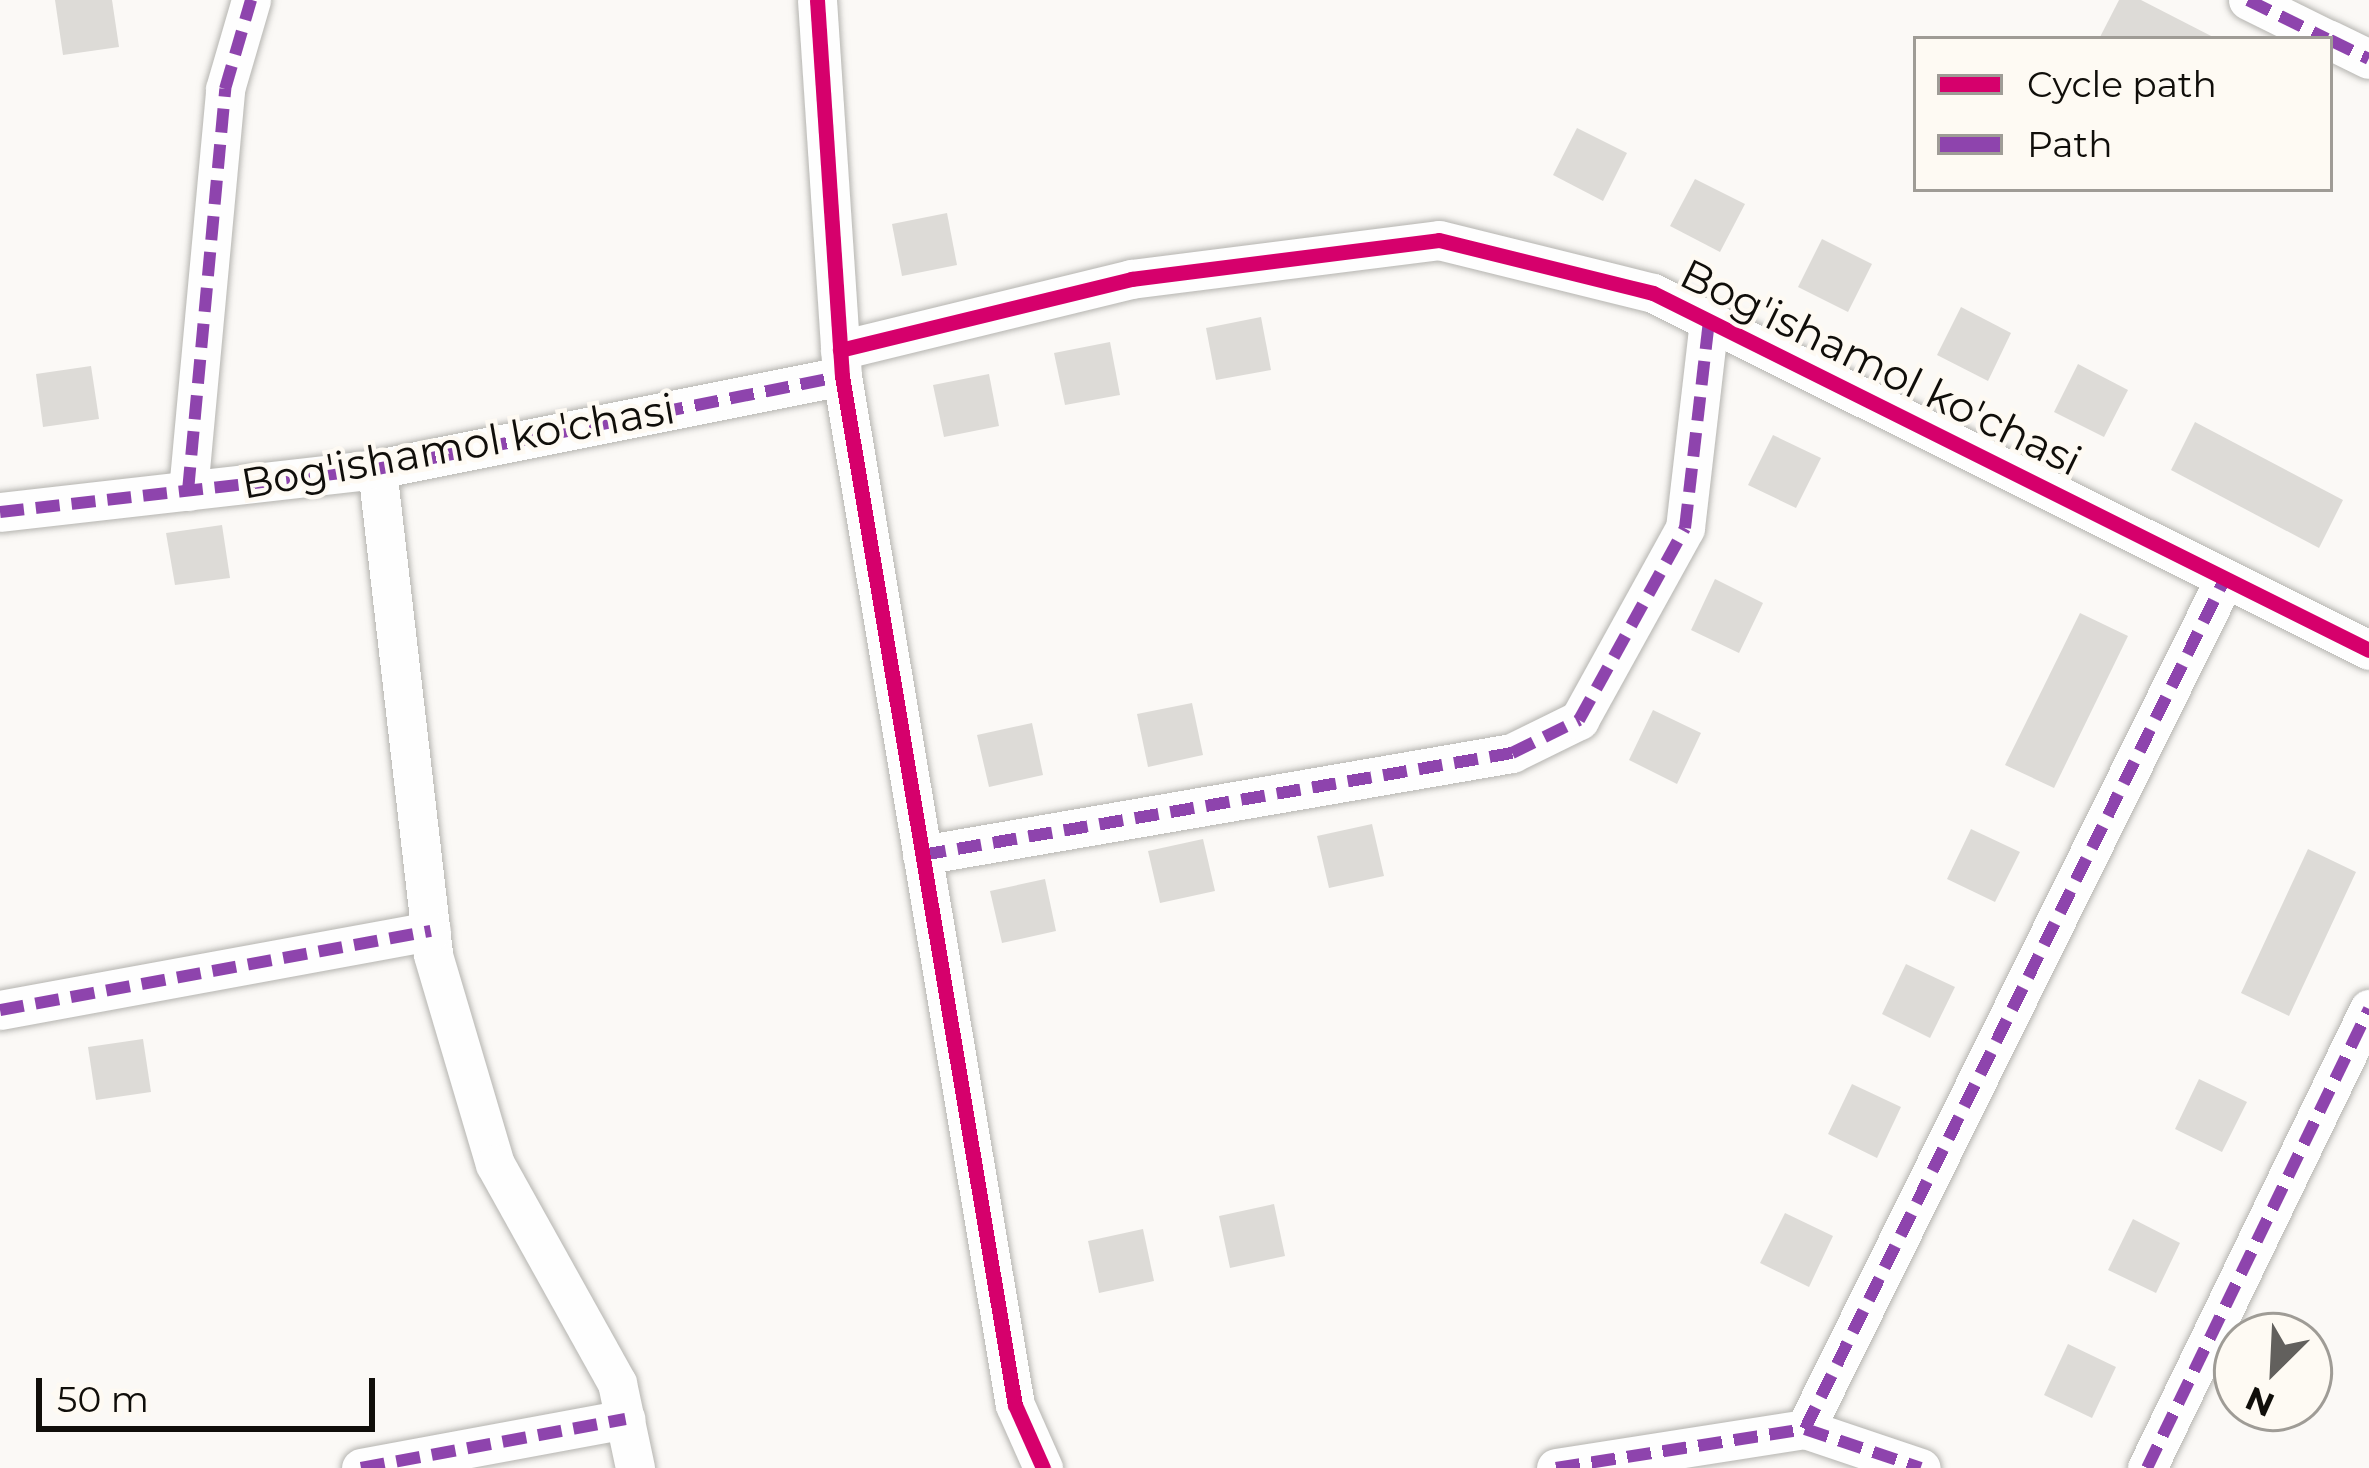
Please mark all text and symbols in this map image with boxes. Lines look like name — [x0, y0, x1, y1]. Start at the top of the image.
legend — [1913, 36, 2333, 192]
text: Cycle path — [2027, 62, 2217, 106]
text: Path — [2027, 122, 2113, 166]
street label: Bog'ishamol ko'chasi — [1672, 248, 2090, 486]
street label: Bog'ishamol ko'chasi — [237, 383, 679, 509]
north arrow — [2213, 1312, 2333, 1432]
scale bar — [42, 1354, 381, 1428]
text: 50 m — [57, 1377, 149, 1421]
text: N — [2239, 1378, 2280, 1426]

